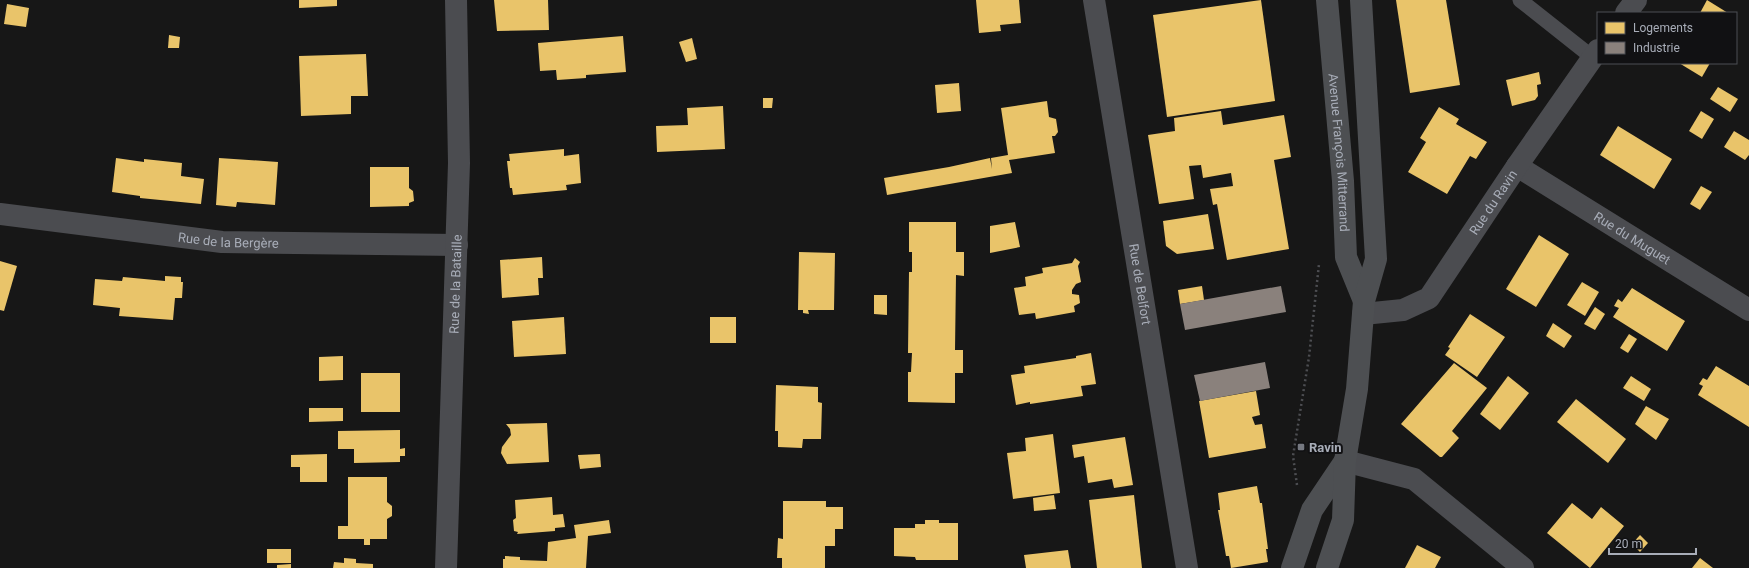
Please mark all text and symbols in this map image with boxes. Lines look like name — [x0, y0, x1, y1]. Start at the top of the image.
legend — [1597, 12, 1737, 64]
text: Logements — [1633, 21, 1693, 35]
text: Industrie — [1633, 41, 1680, 55]
street label: Avenue François Mitterrand — [1326, 73, 1352, 232]
street label: Rue du Ravin — [1466, 167, 1520, 238]
street label: Rue du Muguet — [1591, 209, 1673, 268]
street label: Rue de la Bergère — [177, 230, 279, 251]
street label: Rue de la Bataille — [447, 234, 465, 334]
street label: Rue de Belfort — [1126, 243, 1154, 326]
place label: Ravin — [1309, 440, 1342, 455]
marker: Ravin — [1296, 442, 1306, 452]
scale bar — [1609, 530, 1696, 556]
text: 20 m — [1615, 537, 1642, 551]

